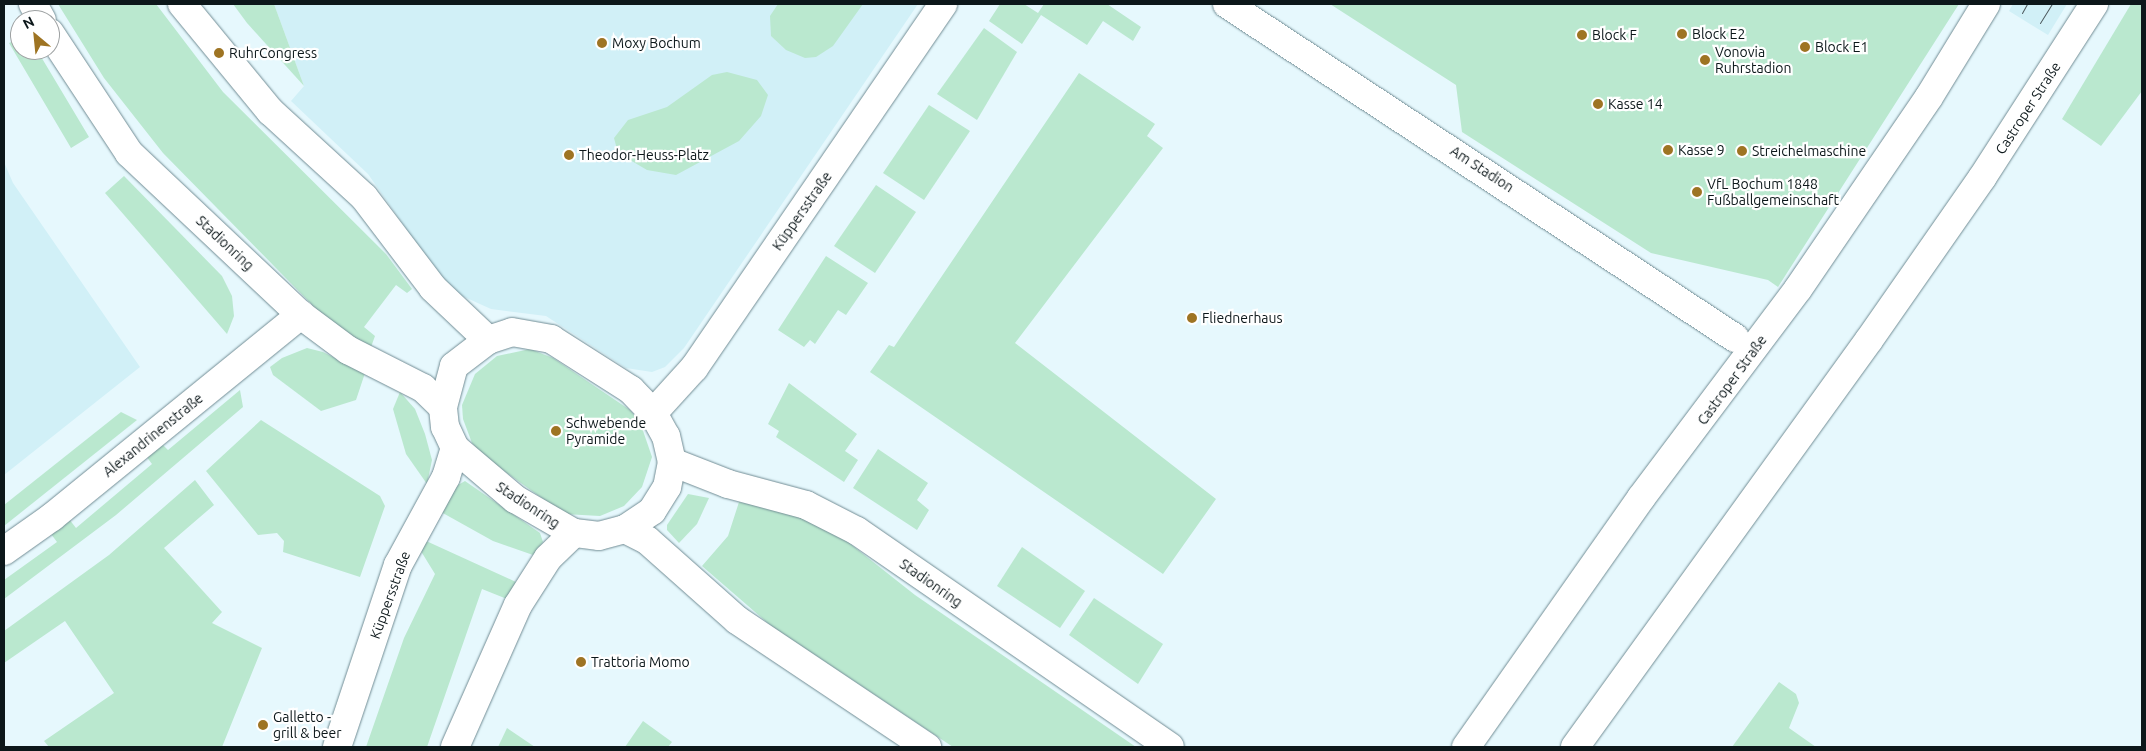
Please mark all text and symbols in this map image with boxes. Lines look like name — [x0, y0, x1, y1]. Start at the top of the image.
north arrow — [10, 10, 60, 60]
text: N — [20, 13, 37, 32]
place label: Block E2 — [1692, 26, 1745, 42]
place label: Block F — [1592, 27, 1637, 43]
marker: Block E2 — [1676, 28, 1688, 40]
marker: Block F — [1576, 29, 1588, 41]
place label: Moxy Bochum — [612, 35, 701, 51]
marker: Moxy Bochum — [596, 37, 608, 49]
place label: Block E1 — [1815, 39, 1868, 55]
marker: Block E1 — [1799, 41, 1811, 53]
place label: Vonovia Ruhrstadion — [1715, 44, 1792, 76]
place label: RuhrCongress — [229, 45, 317, 61]
marker: RuhrCongress — [213, 47, 225, 59]
marker: Vonovia Ruhrstadion — [1699, 54, 1711, 66]
street label: Castroper Straße — [1992, 59, 2064, 157]
place label: Kasse 14 — [1608, 96, 1663, 112]
marker: Kasse 14 — [1592, 98, 1604, 110]
street label: Am Stadion — [1447, 142, 1517, 196]
place label: Kasse 9 — [1678, 142, 1725, 158]
place label: Streichelmaschine — [1752, 143, 1866, 159]
marker: Kasse 9 — [1662, 144, 1674, 156]
marker: Streichelmaschine — [1736, 145, 1748, 157]
place label: Theodor-Heuss-Platz — [579, 147, 709, 163]
marker: Theodor-Heuss-Platz — [563, 149, 575, 161]
street label: Küppersstraße — [769, 168, 835, 254]
place label: VfL Bochum 1848 Fußballgemeinschaft — [1707, 176, 1839, 208]
marker: VfL Bochum 1848 Fußballgemeinschaft — [1691, 186, 1703, 198]
street label: Stadionring — [193, 212, 257, 274]
place label: Fliednerhaus — [1202, 310, 1283, 326]
marker: Fliednerhaus — [1186, 312, 1198, 324]
street label: Castroper Straße — [1694, 332, 1770, 428]
street label: Alexandrinenstraße — [100, 390, 206, 480]
place label: Schwebende Pyramide — [566, 415, 646, 448]
marker: Schwebende Pyramide — [550, 425, 562, 437]
street label: Stadionring — [493, 478, 563, 532]
street label: Küppersstraße — [366, 549, 414, 641]
street label: Stadionring — [896, 555, 966, 611]
place label: Trattoria Momo — [591, 654, 690, 670]
marker: Trattoria Momo — [575, 656, 587, 668]
place label: Galletto - grill & beer — [273, 709, 342, 742]
marker: Galletto - grill & beer — [257, 719, 269, 731]

